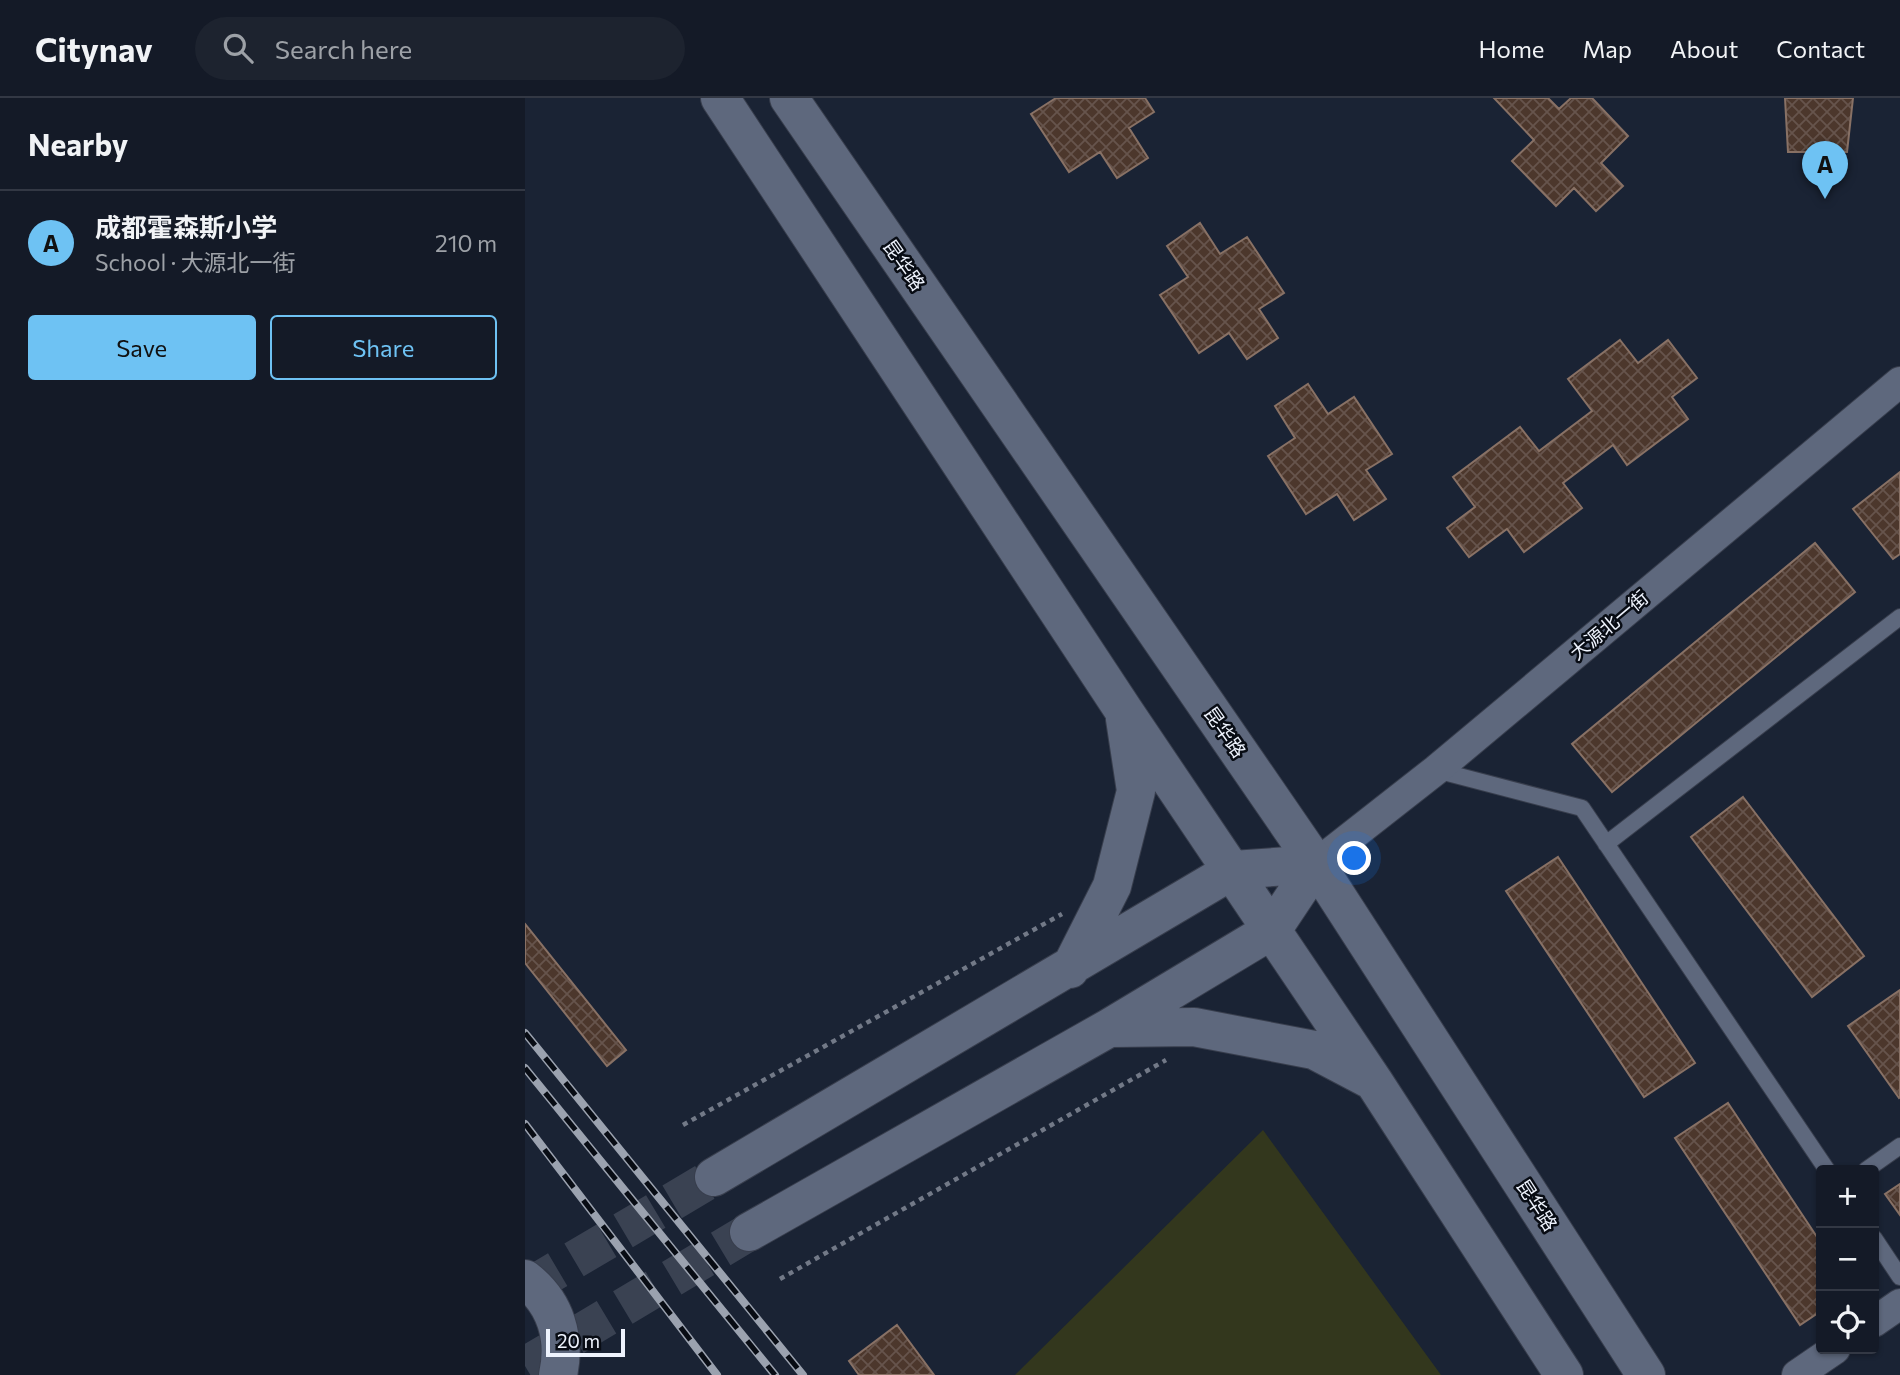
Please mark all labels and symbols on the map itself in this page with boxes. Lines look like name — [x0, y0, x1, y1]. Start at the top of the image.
pin: A — [1802, 141, 1848, 199]
street label: 昆华路 — [879, 235, 930, 295]
street label: 大源北一街 — [1565, 585, 1652, 664]
street label: 昆华路 — [1200, 702, 1251, 762]
your location — [1337, 841, 1371, 875]
street label: 昆华路 — [1512, 1175, 1563, 1235]
scale bar — [546, 1326, 625, 1358]

